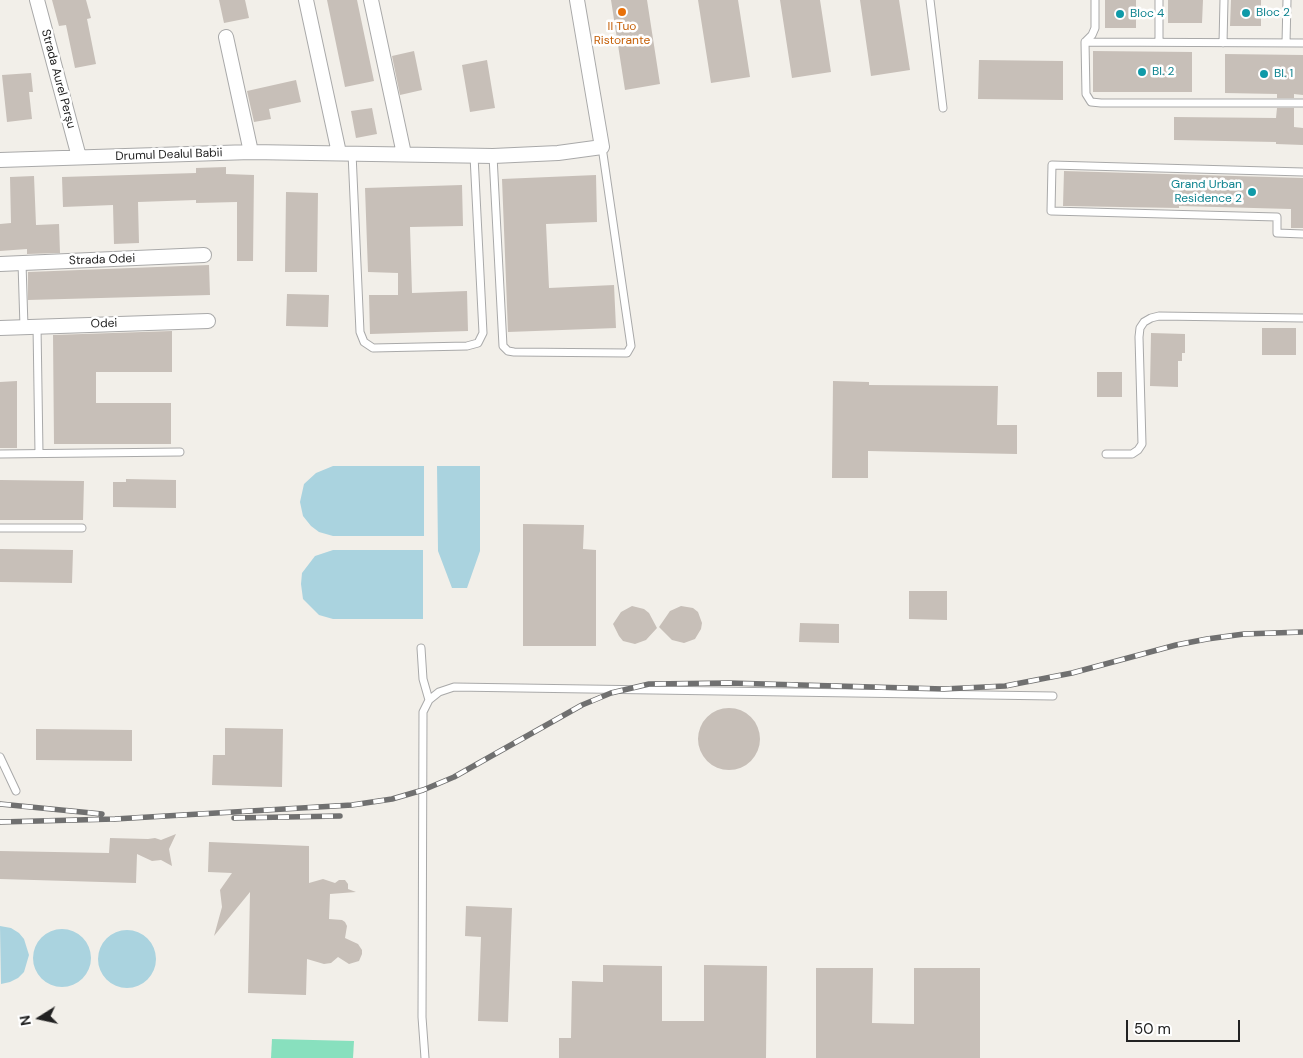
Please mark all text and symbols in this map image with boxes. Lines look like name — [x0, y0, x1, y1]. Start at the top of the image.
marker: Il Tuo Ristorante — [616, 6, 628, 18]
place label: Bloc 2 — [1256, 6, 1290, 20]
place label: Bloc 4 — [1130, 7, 1164, 21]
marker: Bloc 2 — [1240, 7, 1252, 19]
marker: Bloc 4 — [1114, 8, 1126, 20]
place label: Il Tuo Ristorante — [594, 20, 650, 48]
street label: Strada Aurel Perșu — [38, 28, 78, 130]
place label: Bl. 2 — [1152, 65, 1174, 79]
marker: Bl. 2 — [1136, 66, 1148, 78]
place label: Bl. 1 — [1274, 67, 1293, 81]
marker: Bl. 1 — [1258, 68, 1270, 80]
street label: Drumul Dealul Babii — [115, 146, 223, 164]
place label: Grand Urban Residence 2 — [1171, 178, 1242, 206]
marker: Grand Urban Residence 2 — [1246, 186, 1258, 198]
street label: Strada Odei — [69, 252, 135, 268]
street label: Odei — [91, 316, 117, 332]
north arrow — [15, 993, 65, 1043]
scale bar — [1128, 1010, 1242, 1042]
text: N — [15, 1014, 35, 1027]
text: 50 m — [1134, 1019, 1171, 1039]

